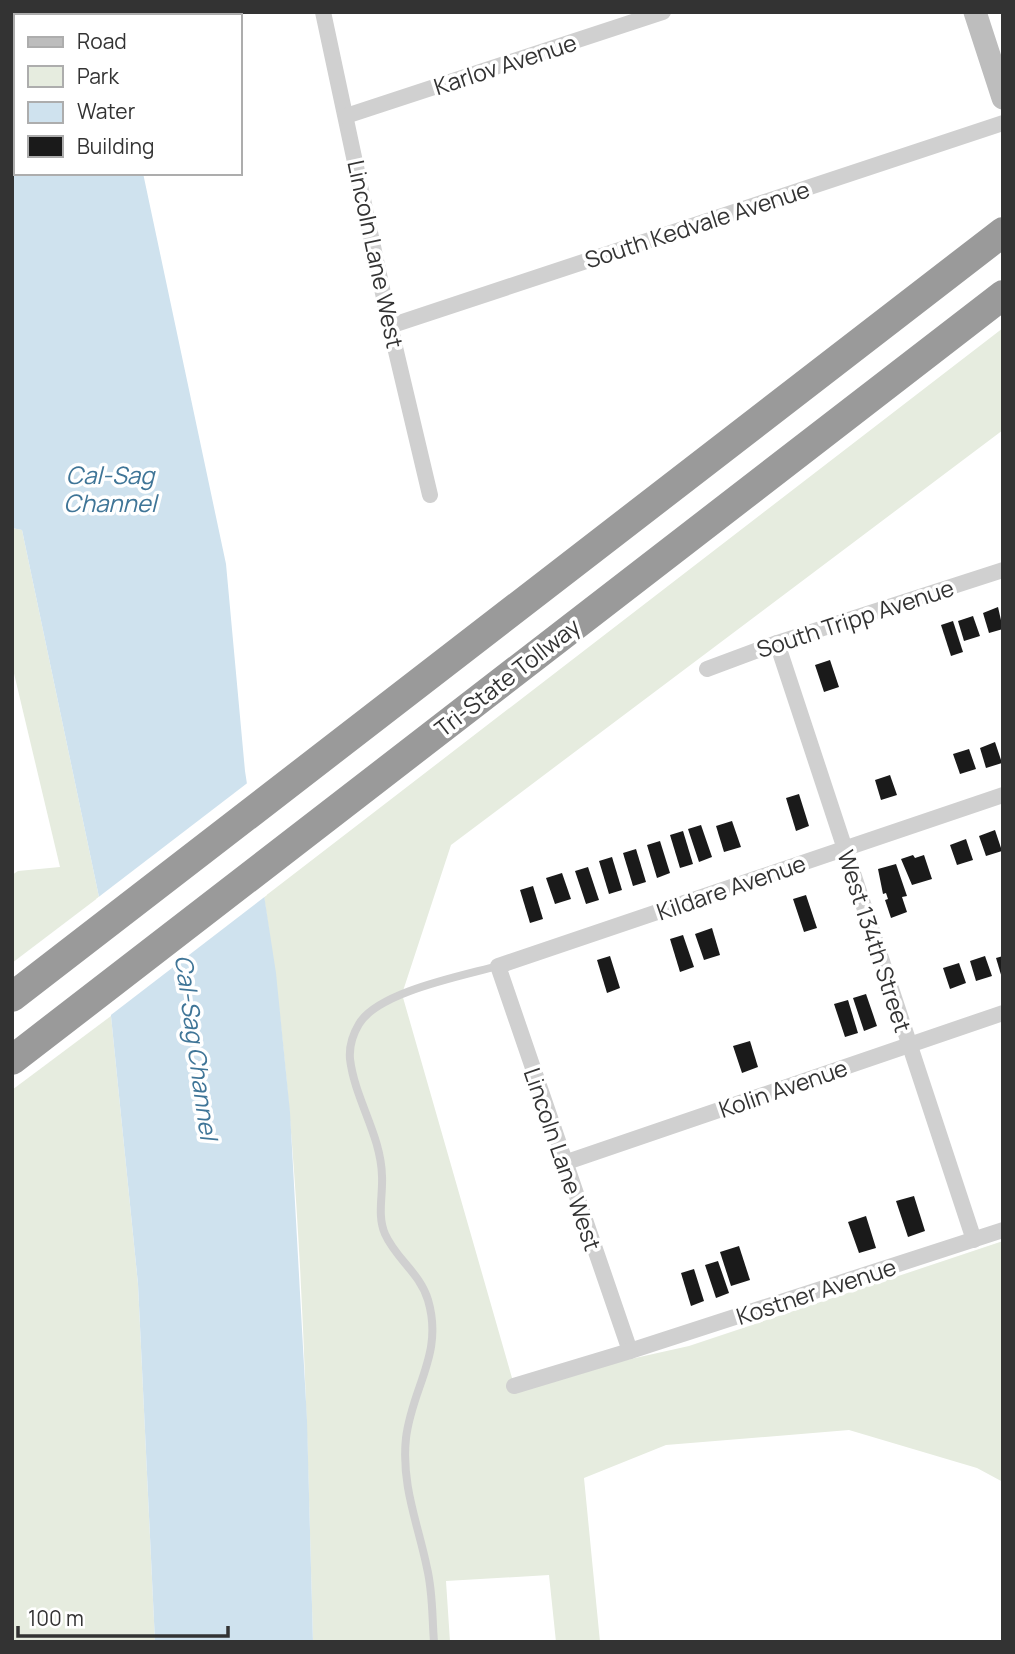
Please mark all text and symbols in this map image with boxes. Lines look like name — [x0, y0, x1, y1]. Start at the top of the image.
legend — [14, 14, 242, 175]
street label: Karlov Avenue — [430, 26, 580, 102]
text: Road — [77, 27, 127, 55]
text: Park — [77, 62, 119, 90]
text: Water — [77, 97, 136, 125]
text: Building — [77, 132, 154, 160]
street label: Lincoln Lane West — [340, 157, 412, 351]
street label: South Kedvale Avenue — [580, 173, 814, 275]
water label: Cal-Sag Channel — [64, 458, 160, 519]
street label: South Tripp Avenue — [752, 571, 958, 665]
street label: Tri-State Tollway — [428, 610, 586, 744]
street label: West 134th Street — [830, 846, 920, 1036]
street label: Kildare Avenue — [652, 847, 810, 927]
water label: Cal-Sag Channel — [168, 953, 227, 1145]
street label: Kolin Avenue — [714, 1051, 852, 1125]
street label: Lincoln Lane West — [517, 1063, 609, 1255]
street label: Kostner Avenue — [732, 1250, 900, 1332]
scale bar — [18, 1594, 228, 1638]
text: 100 m — [28, 1604, 84, 1632]

